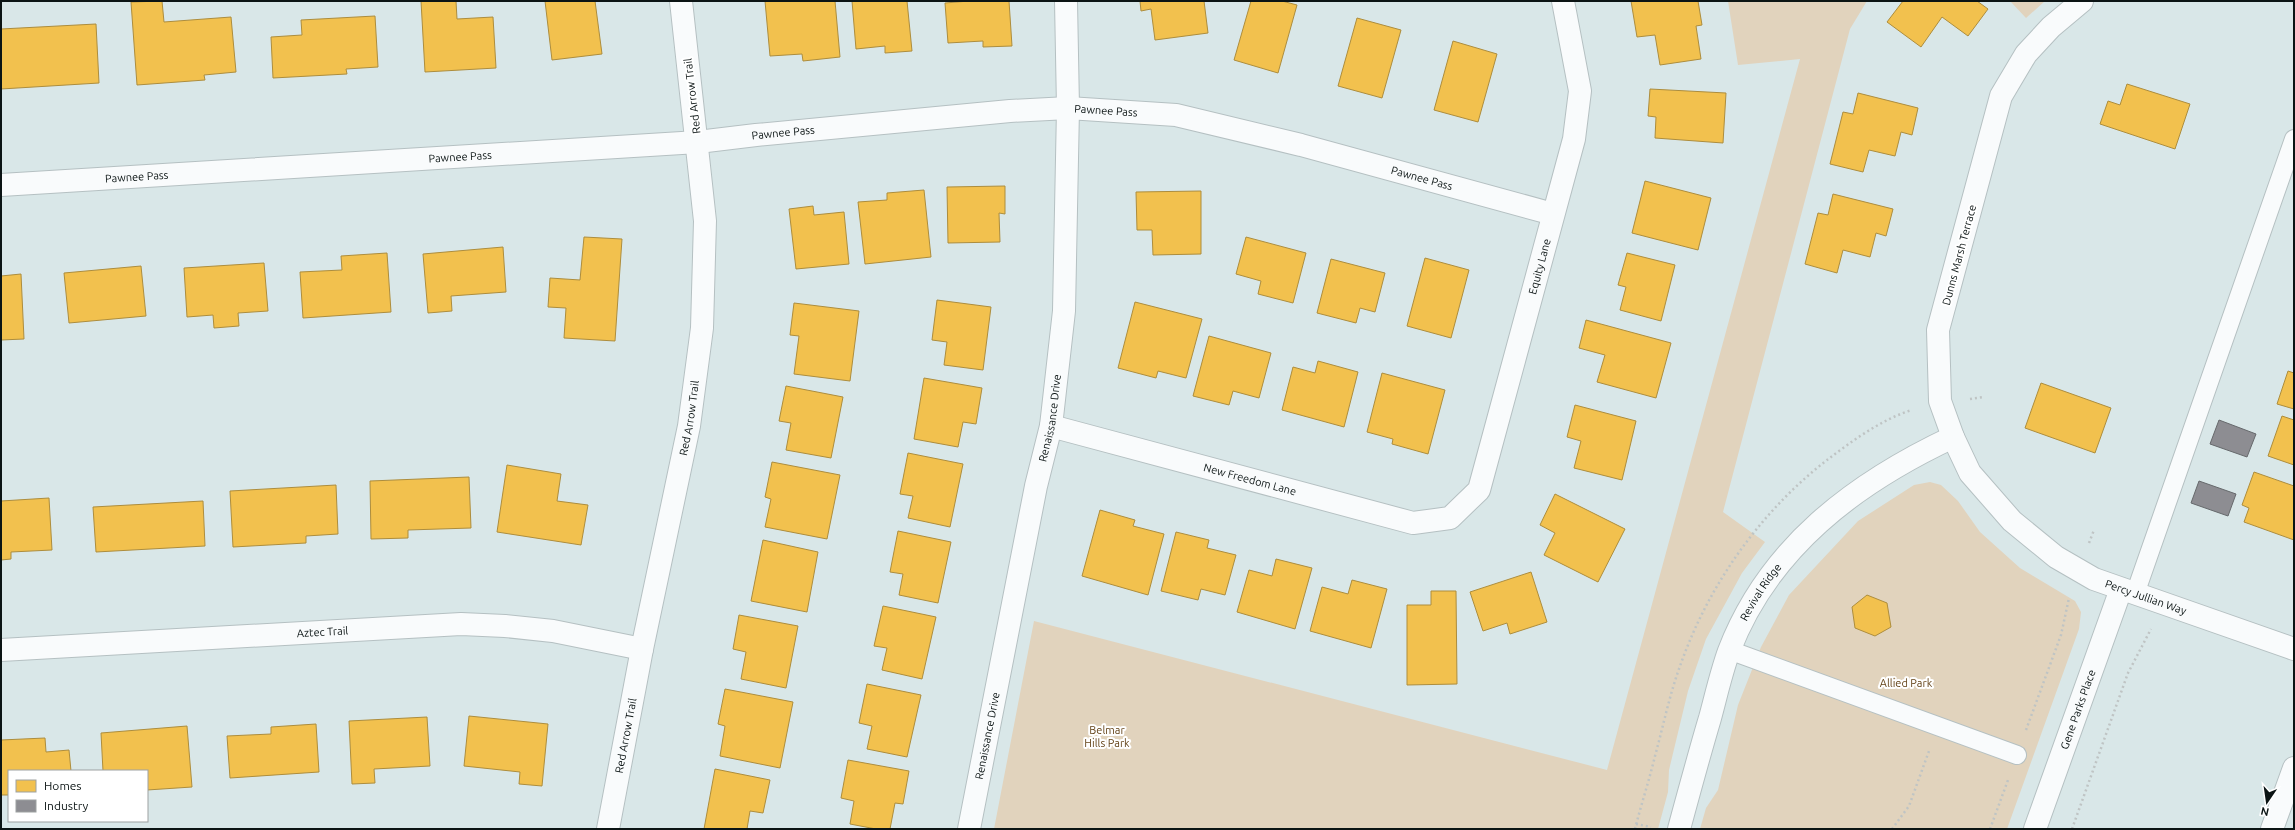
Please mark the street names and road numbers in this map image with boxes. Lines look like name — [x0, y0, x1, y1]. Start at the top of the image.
street label: Red Arrow Trail — [681, 57, 703, 134]
street label: Pawnee Pass — [1074, 102, 1138, 119]
street label: Pawnee Pass — [751, 123, 815, 141]
street label: Pawnee Pass — [428, 149, 492, 165]
street label: Pawnee Pass — [1390, 164, 1454, 192]
street label: Pawnee Pass — [105, 169, 169, 185]
street label: Dunns Marsh Terrace — [1940, 203, 1978, 307]
street label: Equity Lane — [1526, 237, 1553, 296]
street label: Renaissance Drive — [1036, 374, 1063, 463]
street label: Red Arrow Trail — [677, 380, 701, 457]
street label: New Freedom Lane — [1202, 461, 1298, 497]
street label: Revival Ridge — [1738, 561, 1783, 623]
street label: Percy Jullian Way — [2104, 577, 2189, 617]
street label: Aztec Trail — [296, 624, 349, 639]
street label: Gene Parks Place — [2058, 668, 2098, 751]
street label: Renaissance Drive — [973, 691, 1002, 780]
street label: Red Arrow Trail — [613, 697, 639, 774]

